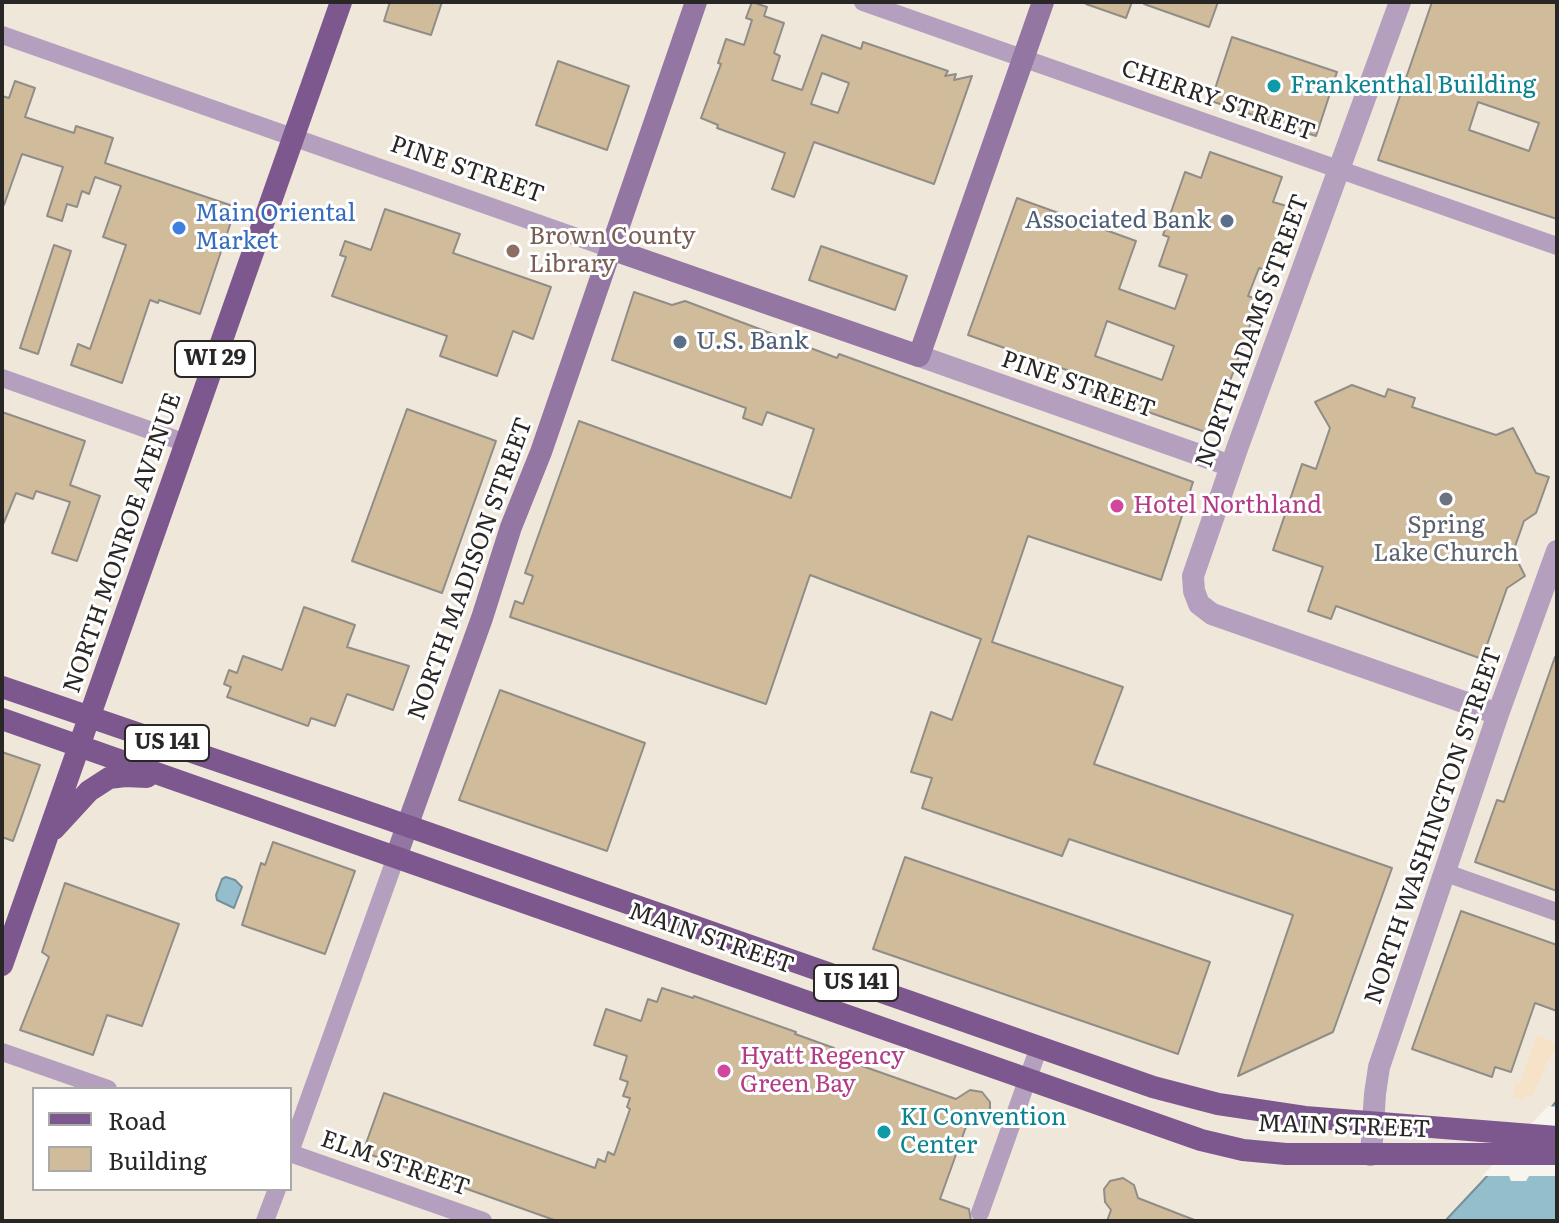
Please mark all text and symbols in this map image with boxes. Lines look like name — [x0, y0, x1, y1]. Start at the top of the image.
street label: CHERRY STREET — [1117, 54, 1319, 148]
place label: Frankenthal Building — [1290, 72, 1536, 100]
marker: Frankenthal Building — [1265, 77, 1283, 95]
street label: PINE STREET — [386, 130, 548, 210]
street label: NORTH ADAMS STREET — [1190, 191, 1316, 471]
place label: Main Oriental Market — [195, 200, 356, 256]
place label: Associated Bank — [1025, 207, 1211, 235]
marker: Associated Bank — [1218, 212, 1236, 230]
marker: Main Oriental Market — [170, 219, 188, 237]
place label: Brown County Library — [529, 223, 696, 279]
marker: Brown County Library — [504, 242, 522, 260]
place label: U.S. Bank — [696, 328, 809, 356]
marker: U.S. Bank — [671, 333, 689, 351]
road number: WI 29 — [175, 341, 255, 377]
street label: PINE STREET — [997, 345, 1159, 425]
street label: NORTH MONROE AVENUE — [58, 389, 188, 697]
street label: NORTH MADISON STREET — [403, 414, 539, 724]
marker: Spring Lake Church — [1437, 490, 1455, 508]
place label: Hotel Northland — [1133, 492, 1322, 520]
marker: Hotel Northland — [1108, 497, 1126, 515]
place label: Spring Lake Church — [1373, 512, 1519, 568]
street label: NORTH WASHINGTON STREET — [1359, 644, 1509, 1008]
road number: US 141 — [125, 725, 209, 761]
street label: MAIN STREET — [625, 897, 797, 981]
road number: US 141 — [814, 965, 898, 1001]
place label: Hyatt Regency Green Bay — [740, 1043, 905, 1099]
marker: Hyatt Regency Green Bay — [715, 1062, 733, 1080]
legend — [32, 1087, 292, 1191]
text: Road — [108, 1102, 166, 1137]
place label: KI Convention Center — [900, 1104, 1067, 1160]
street label: MAIN STREET — [1257, 1110, 1431, 1144]
marker: KI Convention Center — [875, 1123, 893, 1141]
street label: ELM STREET — [317, 1125, 473, 1203]
text: Building — [108, 1142, 207, 1177]

